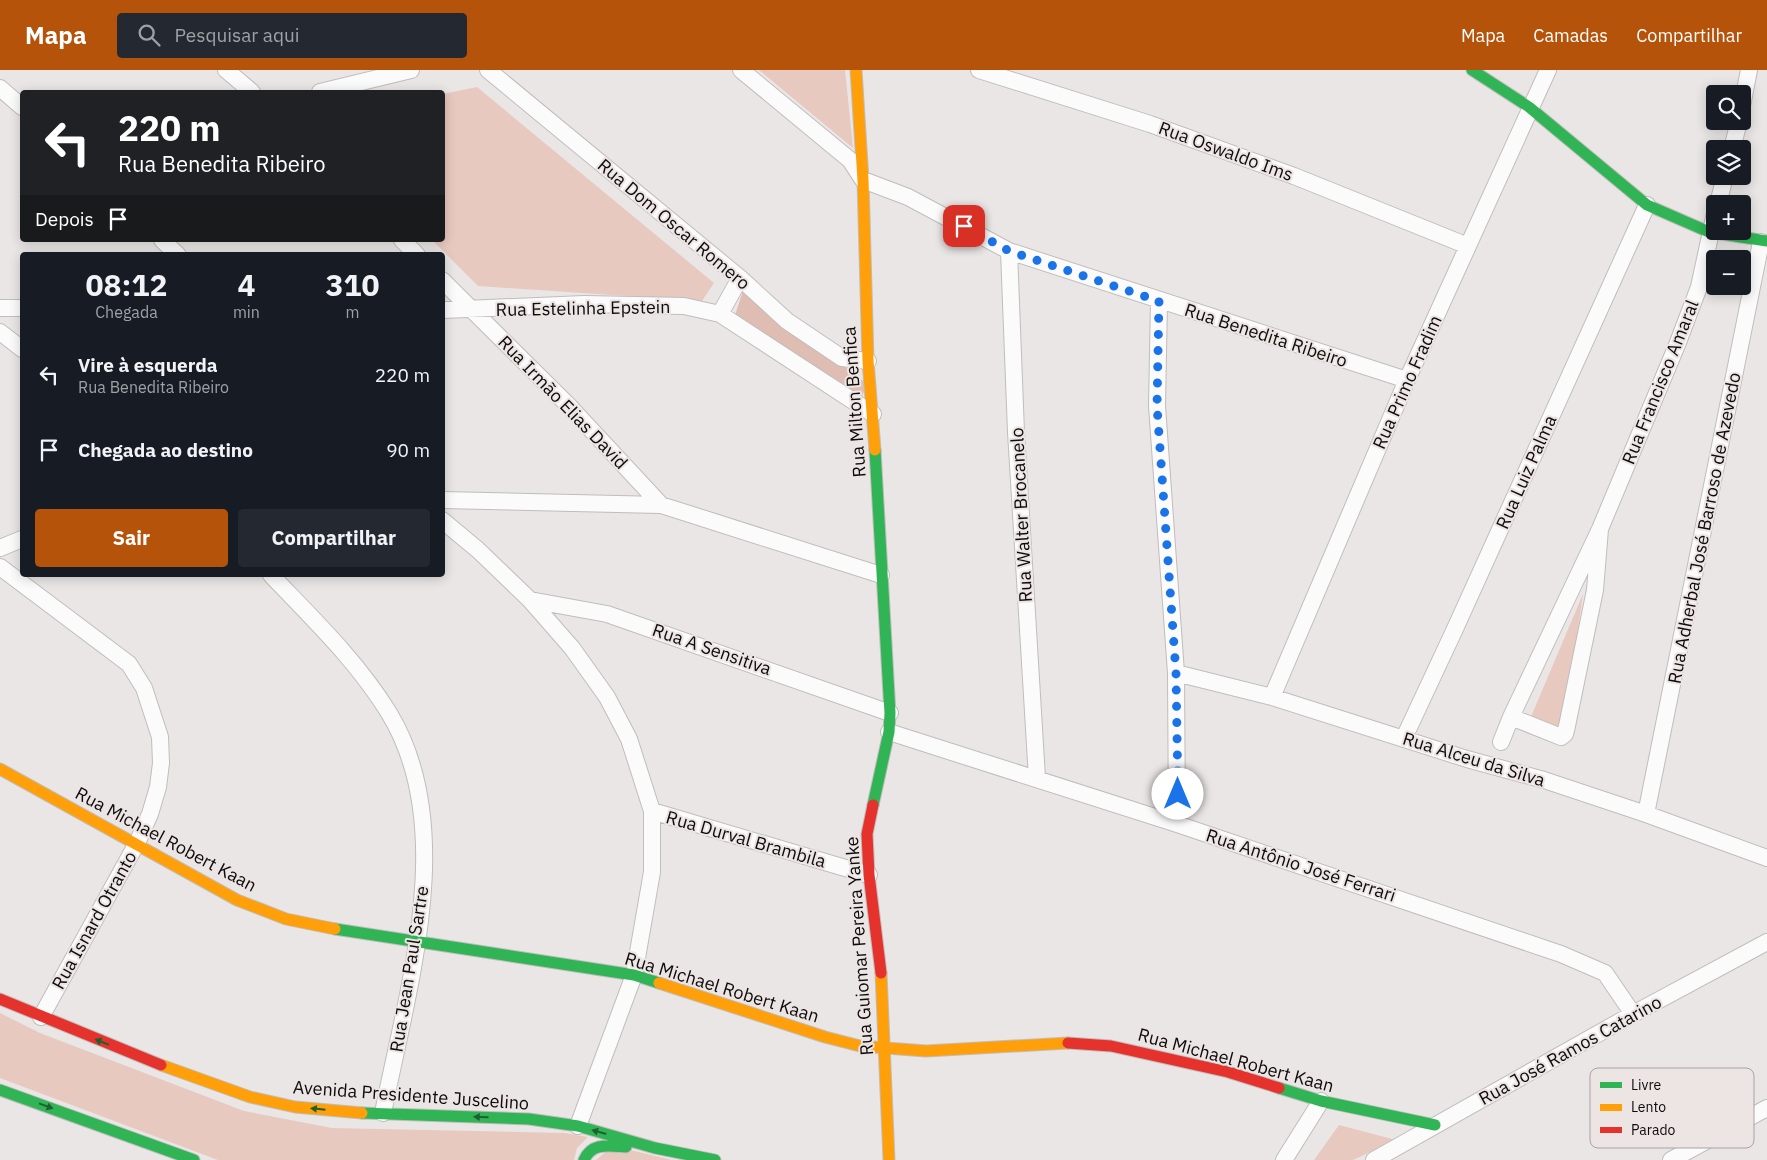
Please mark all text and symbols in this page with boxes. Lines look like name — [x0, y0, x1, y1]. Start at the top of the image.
search box — [117, 13, 467, 58]
text: Mapa — [25, 19, 87, 51]
icon: search — [135, 21, 163, 49]
text: Pesquisar aqui — [175, 23, 300, 47]
text: Mapa — [1461, 24, 1505, 47]
text: Camadas — [1533, 24, 1608, 47]
text: Compartilhar — [1636, 24, 1742, 47]
map controls — [1706, 85, 1751, 295]
button: search — [1706, 85, 1751, 130]
text: 220 m — [118, 105, 221, 151]
icon: left — [35, 110, 100, 175]
street label: Rua Oswaldo Ims — [1156, 116, 1296, 186]
button: layers — [1706, 140, 1751, 185]
text: Rua Benedita Ribeiro — [118, 149, 326, 178]
street label: Rua Dom Oscar Romero — [593, 153, 755, 295]
button: + — [1706, 195, 1751, 240]
icon: arrive — [104, 205, 132, 233]
pin — [943, 205, 985, 247]
text: Depois — [35, 207, 94, 231]
icon: arrive — [950, 212, 978, 240]
button: − — [1706, 250, 1751, 295]
text: 08:12 — [86, 265, 167, 304]
text: 4 — [237, 265, 255, 304]
text: 310 — [325, 265, 379, 304]
street label: Rua Estelinha Epstein — [495, 295, 671, 321]
street label: Rua Francisco Amaral — [1617, 296, 1704, 468]
street label: Rua Benedita Ribeiro — [1182, 298, 1350, 372]
text: Chegada — [95, 302, 158, 322]
text: min — [233, 302, 260, 322]
text: m — [345, 302, 359, 322]
street label: Rua Primo Fradim — [1367, 312, 1447, 452]
street label: Rua Milton Benfica — [837, 325, 871, 478]
street label: Rua Irmão Elias David — [493, 330, 633, 474]
text: Vire à esquerda — [78, 353, 218, 377]
icon: left — [35, 361, 63, 389]
text: 220 m — [375, 363, 430, 387]
street label: Rua Adherbal José Barroso de Azevedo — [1663, 370, 1745, 686]
text: Rua Benedita Ribeiro — [78, 377, 229, 397]
street label: Rua Luiz Palma — [1491, 411, 1562, 533]
street label: Rua Walter Brocanelo — [1005, 427, 1037, 603]
icon: arrive — [35, 436, 63, 464]
text: Chegada ao destino — [78, 438, 253, 462]
text: 90 m — [386, 438, 430, 462]
button: Sair — [35, 509, 228, 567]
button: Compartilhar — [238, 509, 430, 567]
street label: Rua A Sensitiva — [649, 618, 775, 680]
street label: Rua Alceu da Silva — [1400, 726, 1548, 792]
position arrow — [1151, 767, 1203, 819]
street label: Rua Michael Robert Kaan — [71, 781, 261, 897]
street label: Rua Durval Brambila — [663, 805, 829, 873]
street label: Rua Antônio José Ferrari — [1203, 823, 1399, 907]
street label: Rua Guiomar Pereira Yanke — [840, 836, 878, 1056]
street label: Rua Isnard Otranto — [47, 847, 141, 993]
street label: Rua Jean Paul Sartre — [385, 884, 434, 1054]
street label: Rua Michael Robert Kaan — [622, 946, 822, 1028]
street label: Rua José Ramos Catarino — [1474, 990, 1666, 1110]
street label: Rua Michael Robert Kaan — [1135, 1023, 1337, 1097]
one-way arrow — [95, 1038, 110, 1045]
legend — [1590, 1068, 1754, 1148]
street label: Avenida Presidente Juscelino — [292, 1075, 530, 1115]
text: Livre — [1631, 1076, 1661, 1094]
text: Lento — [1631, 1098, 1666, 1116]
one-way arrow — [39, 1102, 54, 1110]
one-way arrow — [310, 1105, 326, 1113]
one-way arrow — [472, 1113, 488, 1121]
text: Parado — [1631, 1121, 1675, 1139]
one-way arrow — [592, 1128, 607, 1136]

